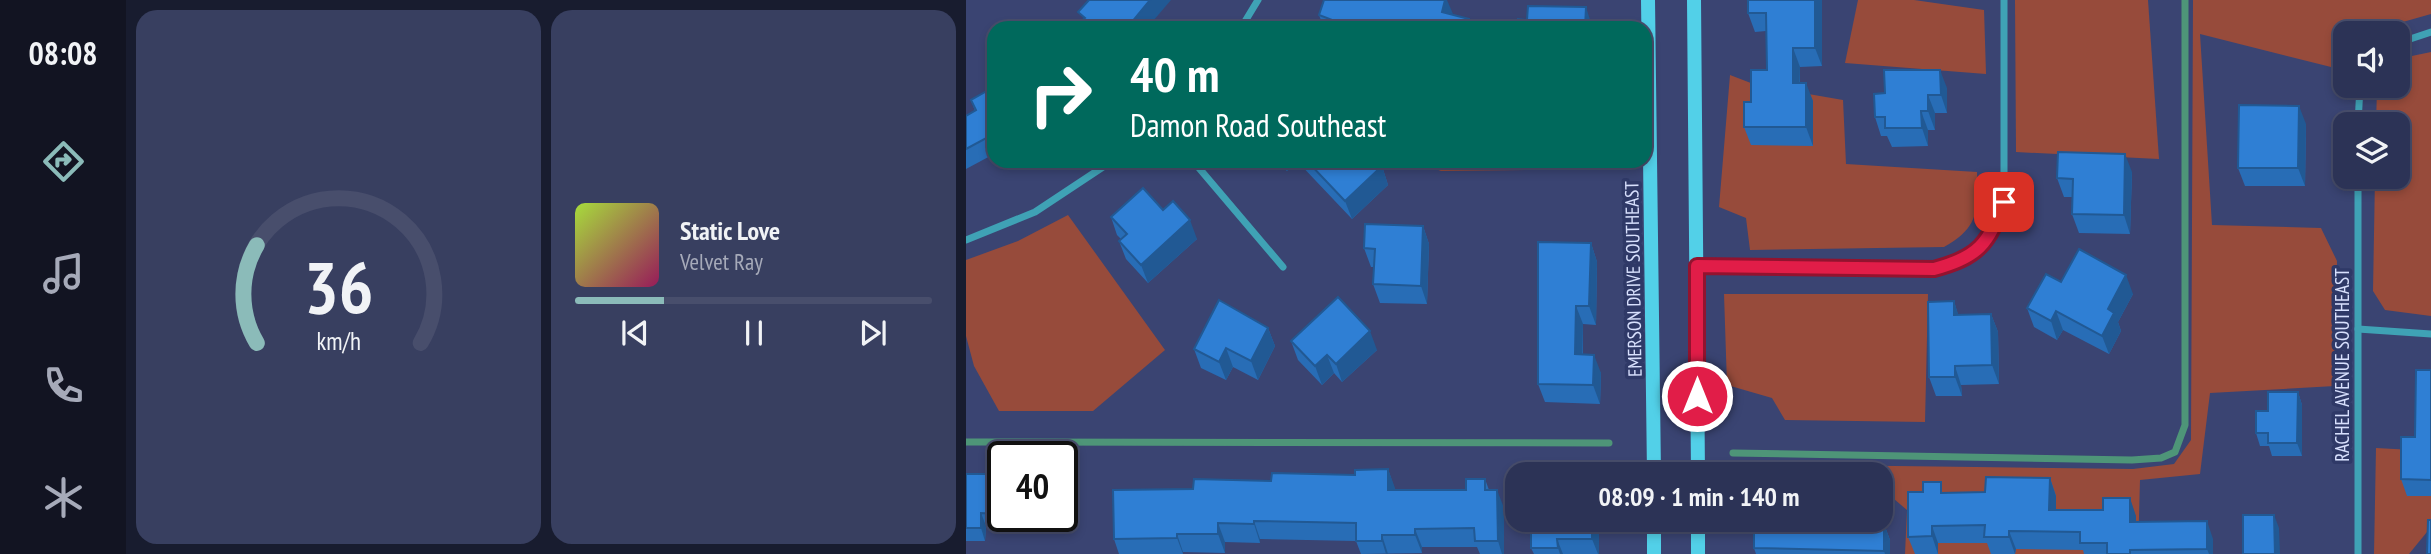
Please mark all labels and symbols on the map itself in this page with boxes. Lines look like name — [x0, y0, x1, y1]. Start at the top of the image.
pin — [1974, 172, 2034, 232]
street label: EMERSON DRIVE SOUTHEAST — [1619, 180, 1647, 377]
street label: RACHEL AVENUE SOUTHEAST — [2330, 268, 2354, 462]
position arrow — [1660, 359, 1734, 433]
speed limit sign: 40 — [987, 441, 1078, 532]

